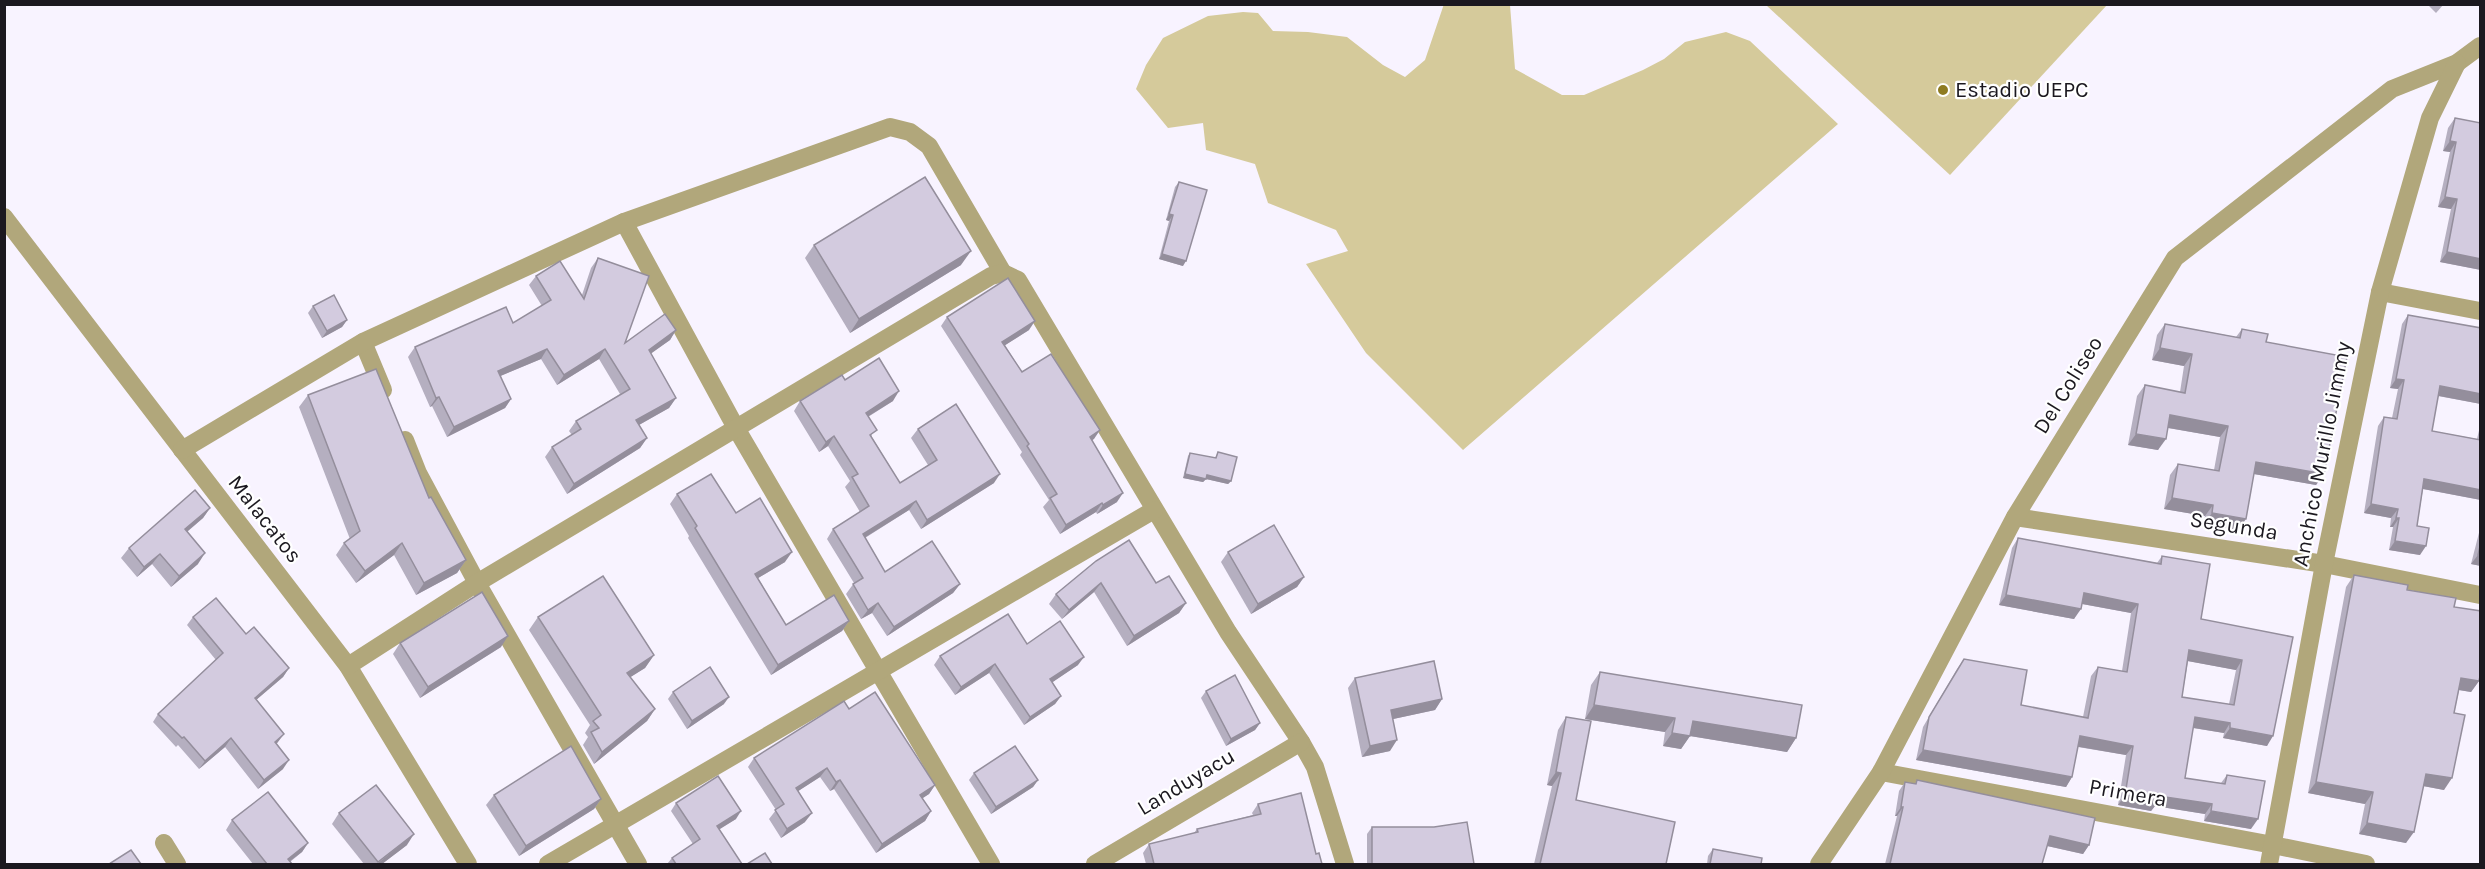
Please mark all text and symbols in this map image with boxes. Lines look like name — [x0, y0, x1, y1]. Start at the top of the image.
place label: Estadio UEPC — [1955, 77, 2089, 103]
marker: Estadio UEPC — [1936, 83, 1950, 97]
street label: Del Coliseo — [2028, 331, 2108, 439]
street label: Anchico Murillo Jimmy — [2287, 339, 2357, 569]
street label: Malacatos — [223, 470, 307, 568]
street label: Segunda — [2188, 506, 2280, 546]
street label: Landuyacu — [1133, 743, 1239, 821]
street label: Primera — [2087, 773, 2169, 813]

